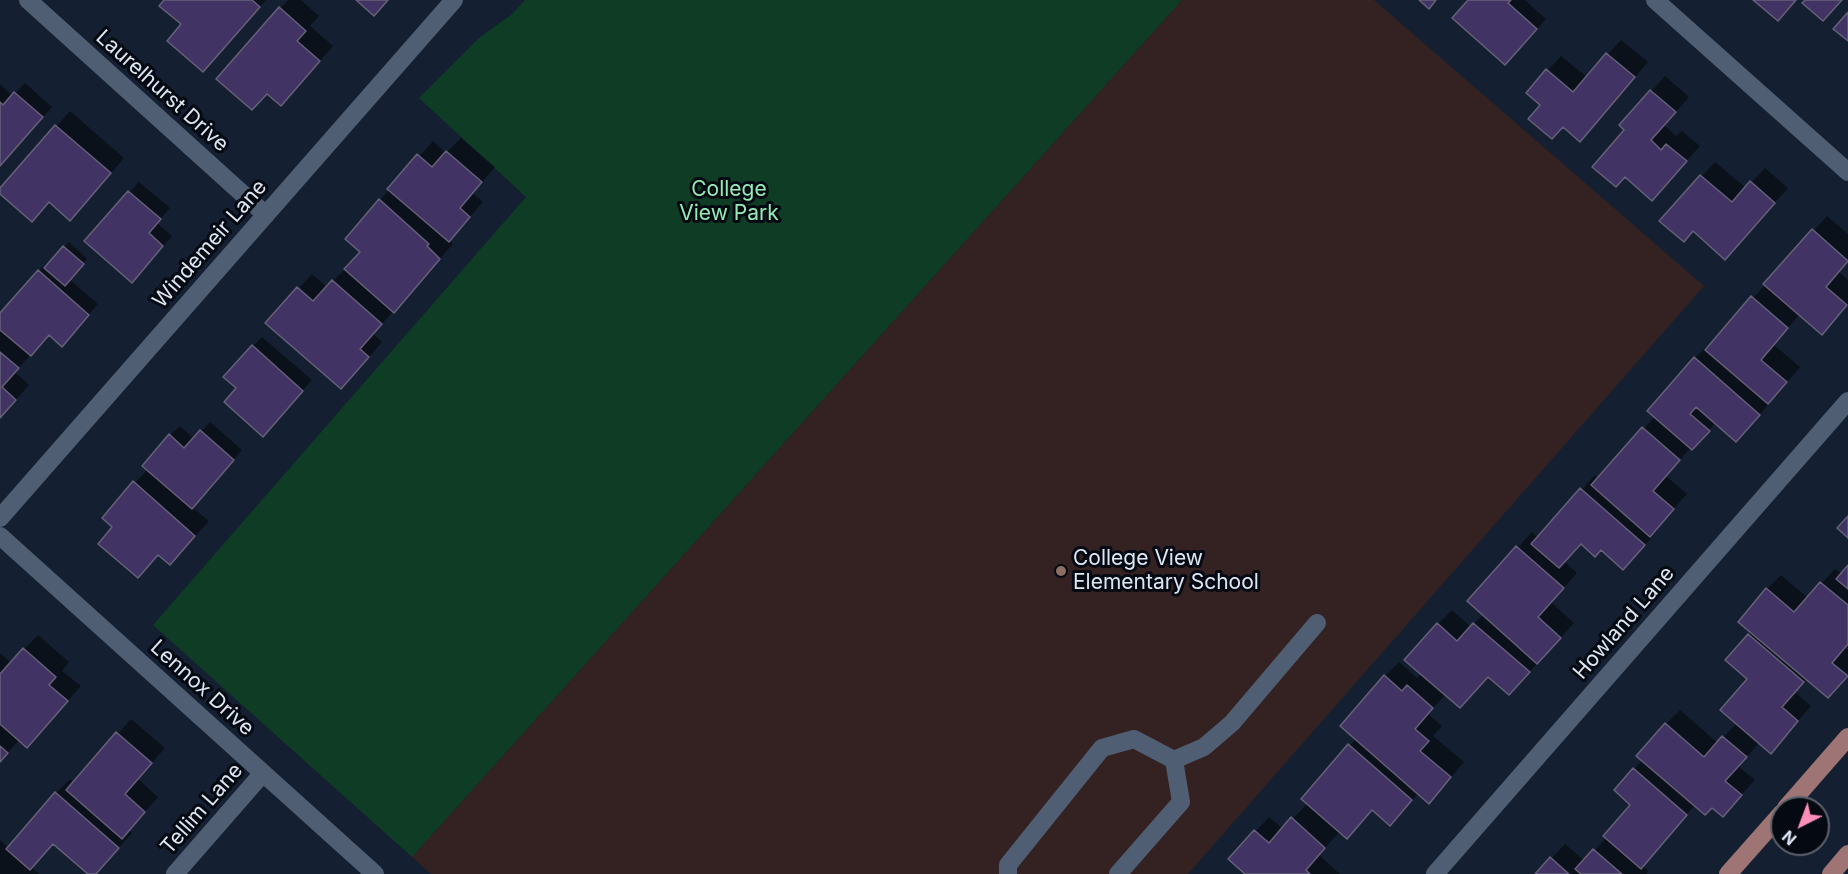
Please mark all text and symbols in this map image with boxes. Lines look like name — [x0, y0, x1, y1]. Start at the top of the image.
street label: Laurelhurst Drive — [91, 25, 233, 157]
street label: Windemeir Lane — [148, 175, 272, 313]
park label: College View Park — [679, 177, 779, 227]
place label: College View Elementary School — [1073, 546, 1259, 596]
street label: Howland Lane — [1568, 561, 1680, 685]
marker: College View Elementary School — [1054, 564, 1068, 578]
street label: Lennox Drive — [145, 635, 259, 741]
street label: Tellim Lane — [156, 758, 248, 860]
north arrow — [1770, 796, 1830, 856]
text: N — [1778, 826, 1801, 849]

